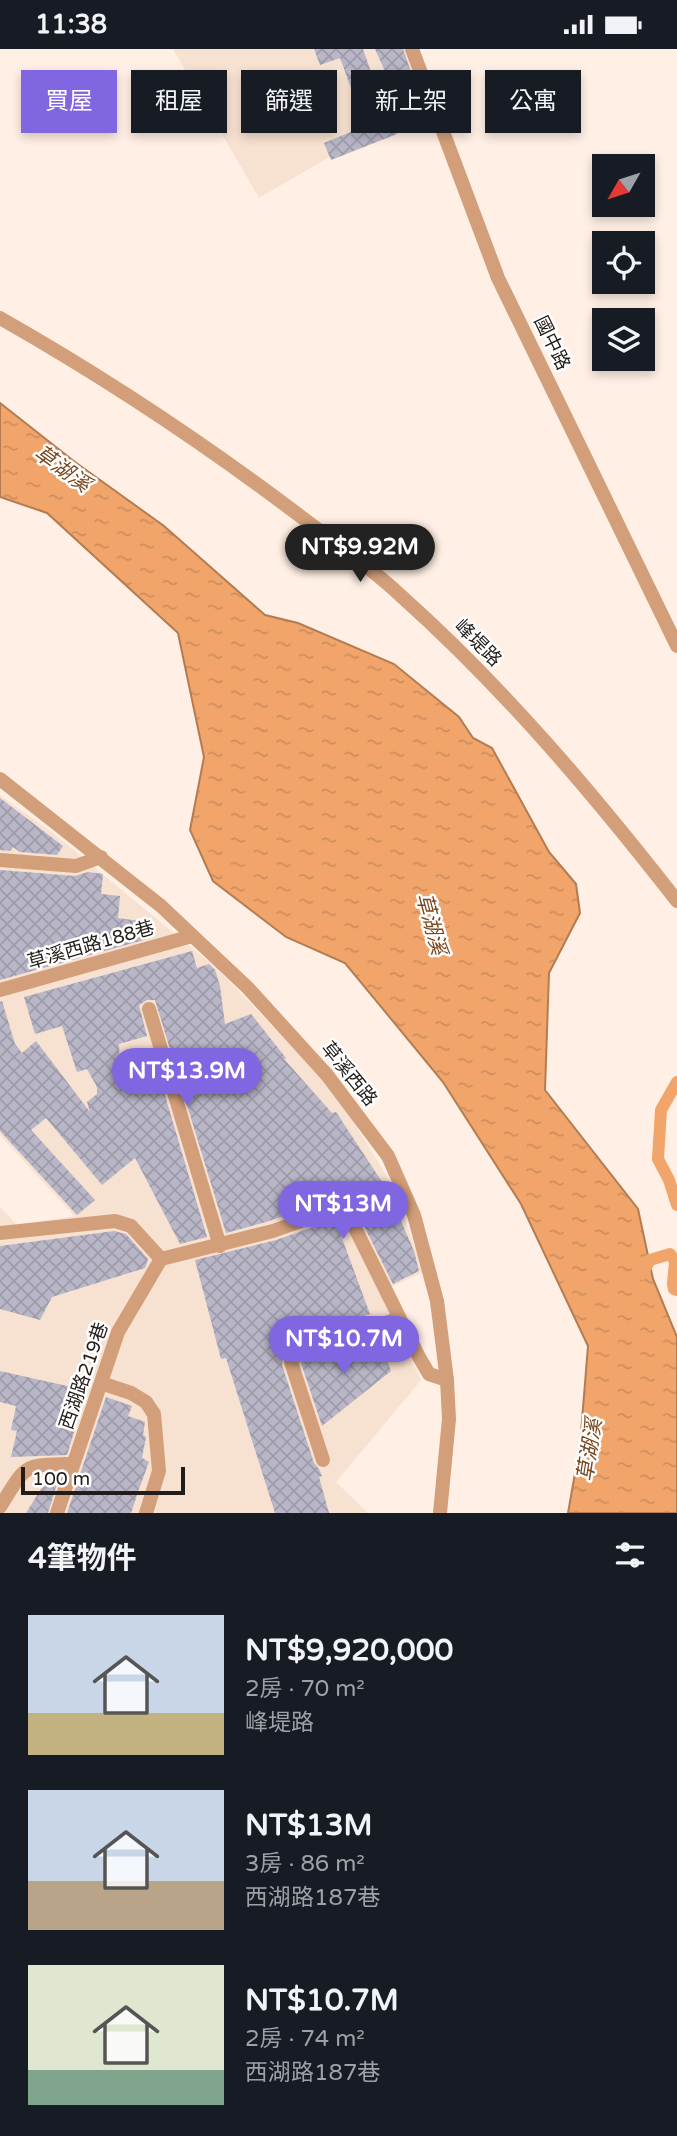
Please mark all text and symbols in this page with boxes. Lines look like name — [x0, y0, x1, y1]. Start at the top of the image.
text: 11:38 — [35, 9, 107, 40]
chip: 買屋 — [21, 70, 117, 133]
chip: 租屋 — [131, 70, 227, 133]
chip: 篩選 — [241, 70, 337, 133]
chip: 新上架 — [351, 70, 471, 133]
chip: 公寓 — [485, 70, 581, 133]
north arrow — [592, 154, 654, 217]
map controls — [592, 154, 655, 371]
button: locate — [592, 231, 655, 294]
button: layers — [592, 308, 655, 371]
street label: 國中路 — [530, 313, 574, 373]
water label: 草湖溪 — [29, 440, 97, 499]
pin: NT$9.92M — [288, 525, 432, 584]
text: NT$9.92M — [301, 533, 419, 561]
street label: 峰堤路 — [450, 615, 506, 671]
water label: 草湖溪 — [411, 890, 452, 961]
street label: 草溪西路188巷 — [25, 916, 157, 974]
street label: 草溪西路 — [317, 1038, 381, 1110]
pin: NT$13.9M — [115, 1049, 259, 1108]
text: NT$13.9M — [128, 1057, 246, 1085]
pin: NT$13M — [286, 1181, 400, 1241]
text: NT$13M — [294, 1190, 392, 1218]
pin: NT$10.7M — [272, 1317, 416, 1376]
street label: 西湖路219巷 — [55, 1320, 113, 1432]
text: NT$10.7M — [285, 1325, 403, 1353]
water label: 草湖溪 — [573, 1414, 608, 1483]
scale bar — [21, 1464, 186, 1496]
text: 100 m — [32, 1468, 90, 1490]
icon: filters — [611, 1536, 649, 1574]
text: 4筆物件 — [28, 1540, 137, 1577]
text: NT$9,920,000 — [245, 1632, 453, 1669]
icon: home — [84, 1643, 168, 1727]
text: 2房 · 70 m² — [245, 1675, 365, 1703]
text: 峰堤路 — [245, 1709, 314, 1737]
text: NT$13M — [245, 1807, 373, 1844]
icon: home — [84, 1818, 168, 1902]
text: 3房 · 86 m² — [245, 1850, 365, 1878]
text: 西湖路187巷 — [245, 1884, 380, 1912]
text: NT$10.7M — [245, 1982, 399, 2019]
icon: home — [84, 1993, 168, 2077]
text: 2房 · 74 m² — [245, 2025, 365, 2053]
text: 西湖路187巷 — [245, 2059, 380, 2087]

